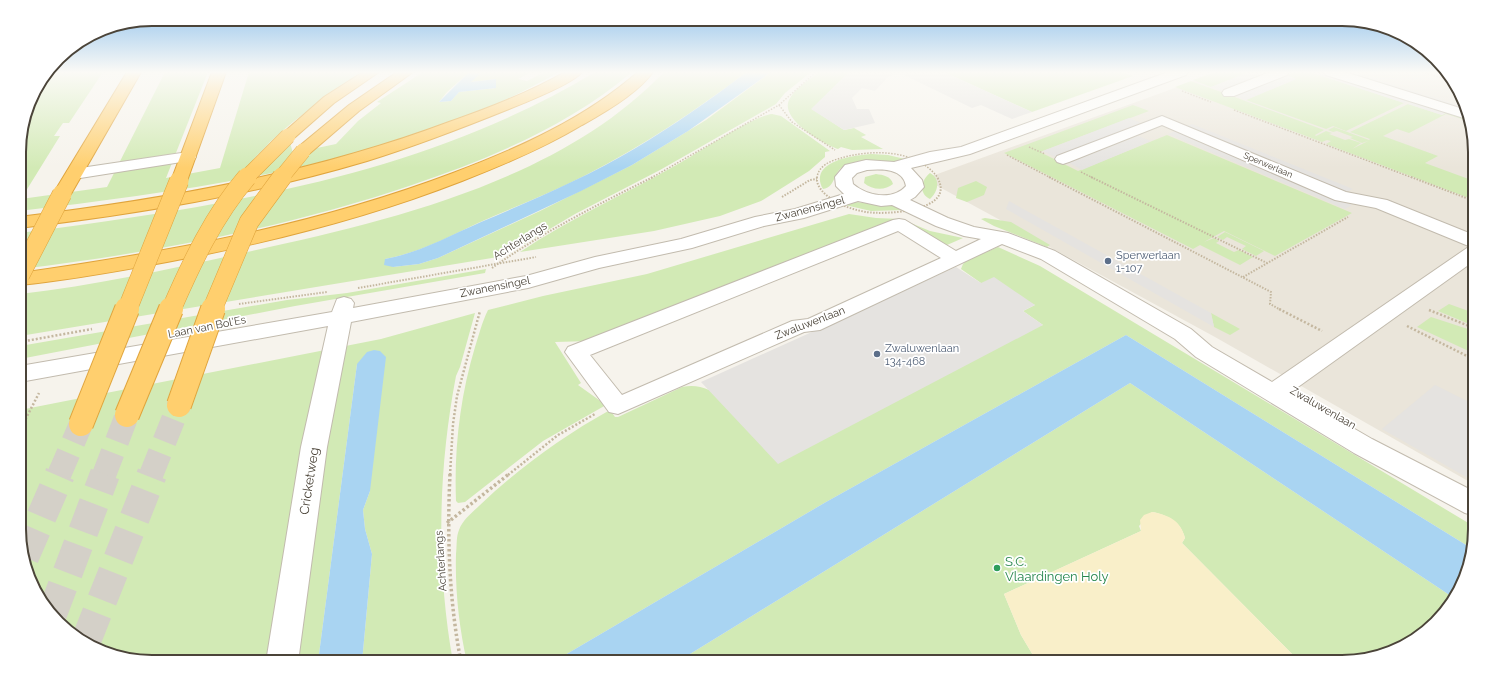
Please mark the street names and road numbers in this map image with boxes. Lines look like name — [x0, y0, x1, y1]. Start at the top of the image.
street label: Sperwerlaan — [1242, 150, 1294, 180]
street label: Zwanensingel — [774, 194, 846, 224]
street label: Achterlangs — [491, 219, 549, 263]
street label: Zwanensingel — [459, 274, 531, 300]
street label: Zwaluwenlaan — [773, 304, 847, 342]
street label: Laan van Bol'Es — [167, 313, 247, 341]
street label: Zwaluwenlaan — [1288, 384, 1358, 432]
street label: Cricketweg — [296, 446, 322, 516]
street label: Achterlangs — [432, 530, 450, 592]

